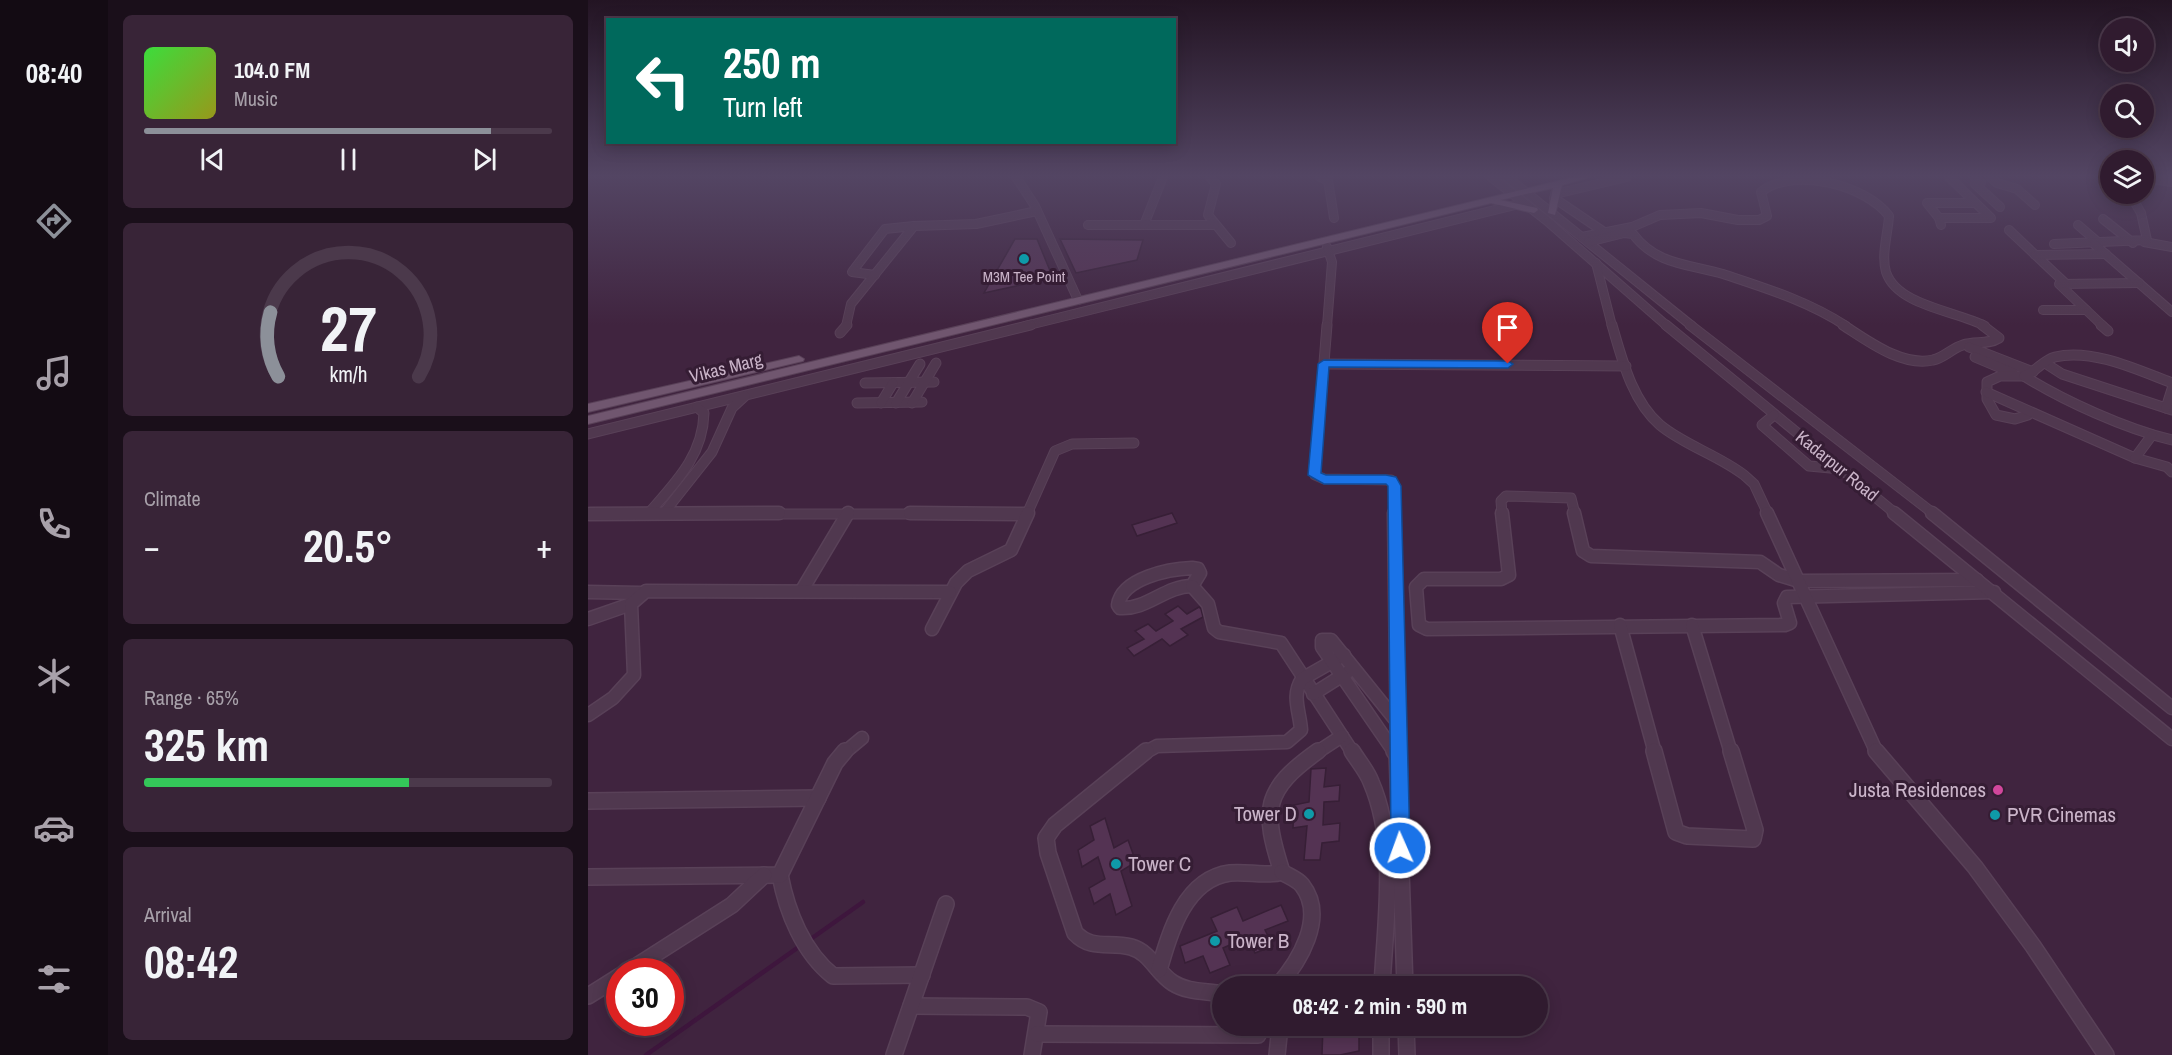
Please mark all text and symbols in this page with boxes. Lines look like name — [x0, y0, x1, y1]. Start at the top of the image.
map controls — [2100, 18, 2154, 204]
button: sound — [2100, 18, 2154, 72]
text: 250 m — [723, 35, 821, 91]
icon: left — [624, 42, 702, 120]
text: 08:40 — [26, 55, 82, 91]
text: 104.0 FM — [234, 55, 310, 85]
button: search — [2100, 84, 2154, 138]
text: Music — [234, 85, 278, 112]
text: Turn left — [723, 89, 802, 125]
icon: previous — [196, 143, 229, 176]
icon: pause — [332, 143, 365, 176]
icon: next — [468, 143, 501, 176]
button: layers — [2100, 150, 2154, 204]
icon: directions — [33, 200, 75, 242]
marker: M3M Tee Point — [1017, 252, 1031, 266]
place label: M3M Tee Point — [983, 266, 1066, 287]
text: 27 — [320, 286, 376, 370]
pin — [1482, 302, 1533, 364]
icon: arrive — [1491, 311, 1524, 344]
street label: Vikas Marg — [687, 346, 766, 389]
icon: music — [33, 352, 75, 394]
text: km/h — [329, 360, 367, 389]
street label: Kadarpur Road — [1791, 424, 1884, 507]
text: Climate — [144, 485, 201, 512]
icon: phone — [33, 503, 75, 545]
text: 20.5° — [303, 515, 393, 576]
text: − — [144, 524, 160, 568]
text: + — [536, 524, 552, 568]
icon: climate — [33, 655, 75, 697]
text: Range · 65% — [144, 684, 239, 711]
text: 325 km — [144, 714, 269, 775]
place label: Justa Residences — [1849, 775, 1986, 804]
marker: Justa Residences — [1991, 783, 2005, 797]
place label: Tower D — [1234, 799, 1297, 828]
place label: PVR Cinemas — [2007, 800, 2116, 829]
icon: car — [33, 807, 75, 849]
marker: Tower D — [1302, 807, 1316, 821]
marker: PVR Cinemas — [1988, 808, 2002, 822]
position arrow — [1368, 816, 1432, 880]
place label: Tower C — [1128, 849, 1191, 878]
marker: Tower C — [1109, 857, 1123, 871]
text: Arrival — [144, 901, 191, 928]
place label: Tower B — [1227, 926, 1289, 955]
text: 08:42 — [144, 931, 238, 992]
marker: Tower B — [1208, 934, 1222, 948]
icon: filters — [33, 958, 75, 1000]
speed limit sign: 30 — [606, 958, 684, 1036]
text: 08:42 · 2 min · 590 m — [1293, 991, 1467, 1021]

